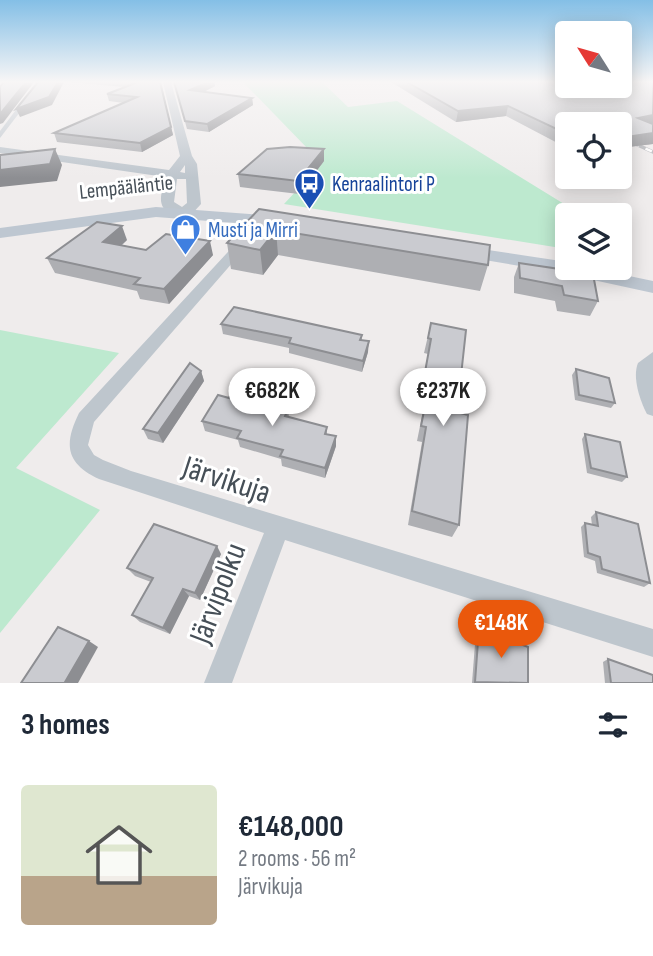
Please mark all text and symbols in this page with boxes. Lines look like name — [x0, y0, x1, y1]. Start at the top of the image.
north arrow — [555, 21, 632, 98]
map controls — [555, 21, 632, 280]
button: locate — [555, 112, 632, 189]
bus stop icon: Kenraalintori P — [292, 167, 326, 211]
street label: Lempääläntie — [78, 170, 174, 205]
place label: Kenraalintori P — [332, 172, 435, 197]
button: layers — [555, 203, 632, 280]
shop icon: Musti ja Mirri — [168, 213, 202, 257]
place label: Musti ja Mirri — [208, 218, 298, 243]
pin: €682K — [223, 368, 321, 428]
pin: €237K — [394, 368, 492, 428]
text: €682K — [244, 377, 300, 405]
text: €237K — [416, 377, 470, 405]
street label: Järvikuja — [177, 448, 276, 513]
street label: Järvipolku — [181, 538, 255, 650]
pin: €148K — [452, 600, 550, 660]
text: €148K — [474, 609, 528, 637]
icon: filters — [594, 706, 632, 744]
text: 3 homes — [21, 707, 110, 743]
text: €148,000 — [238, 809, 343, 845]
icon: home — [77, 813, 161, 897]
text: 2 rooms · 56 m² — [238, 845, 356, 873]
text: Järvikuja — [238, 873, 303, 901]

